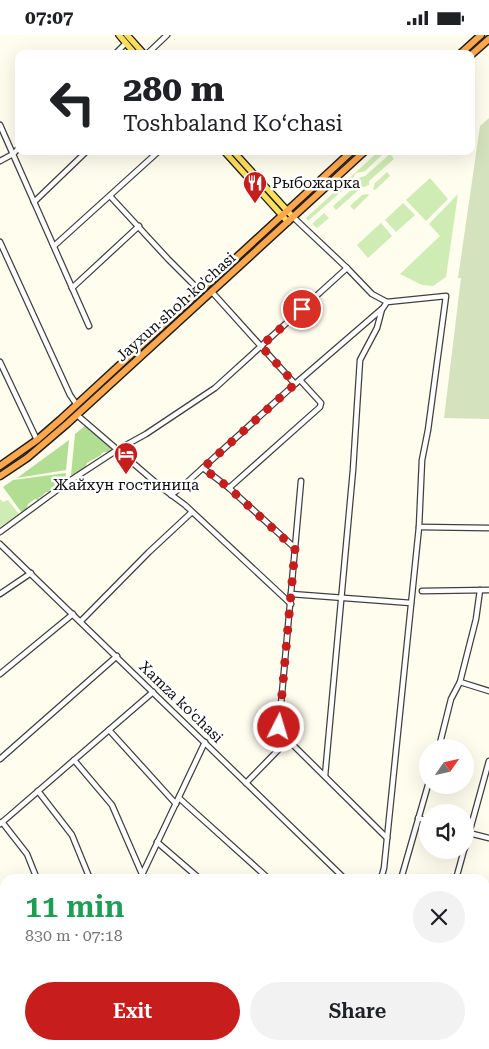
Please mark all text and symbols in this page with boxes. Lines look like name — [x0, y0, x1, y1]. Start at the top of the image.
text: 07:07 — [25, 6, 74, 29]
text: 280 m — [123, 69, 224, 110]
icon: left — [40, 70, 105, 135]
text: Toshbaland Koʻchasi — [123, 111, 343, 136]
restaurant icon: Рыбожарка — [242, 170, 268, 204]
place label: Рыбожарка — [272, 174, 360, 192]
street label: Jayxun shoh ko'chasi — [113, 249, 240, 365]
pin — [281, 288, 323, 330]
icon: arrive — [288, 295, 316, 323]
hotel icon: Жайхун гостиница — [113, 441, 139, 475]
place label: Жайхун гостиница — [53, 476, 199, 494]
street label: Xamza ko'chasi — [135, 657, 227, 747]
position arrow — [252, 700, 304, 752]
north arrow — [419, 739, 474, 794]
map controls — [419, 739, 474, 859]
button: sound — [419, 804, 474, 859]
text: 11 min — [25, 889, 124, 924]
button: close — [413, 891, 465, 943]
text: 830 m · 07:18 — [25, 926, 123, 945]
button: Exit — [25, 982, 240, 1040]
button: Share — [250, 982, 465, 1040]

